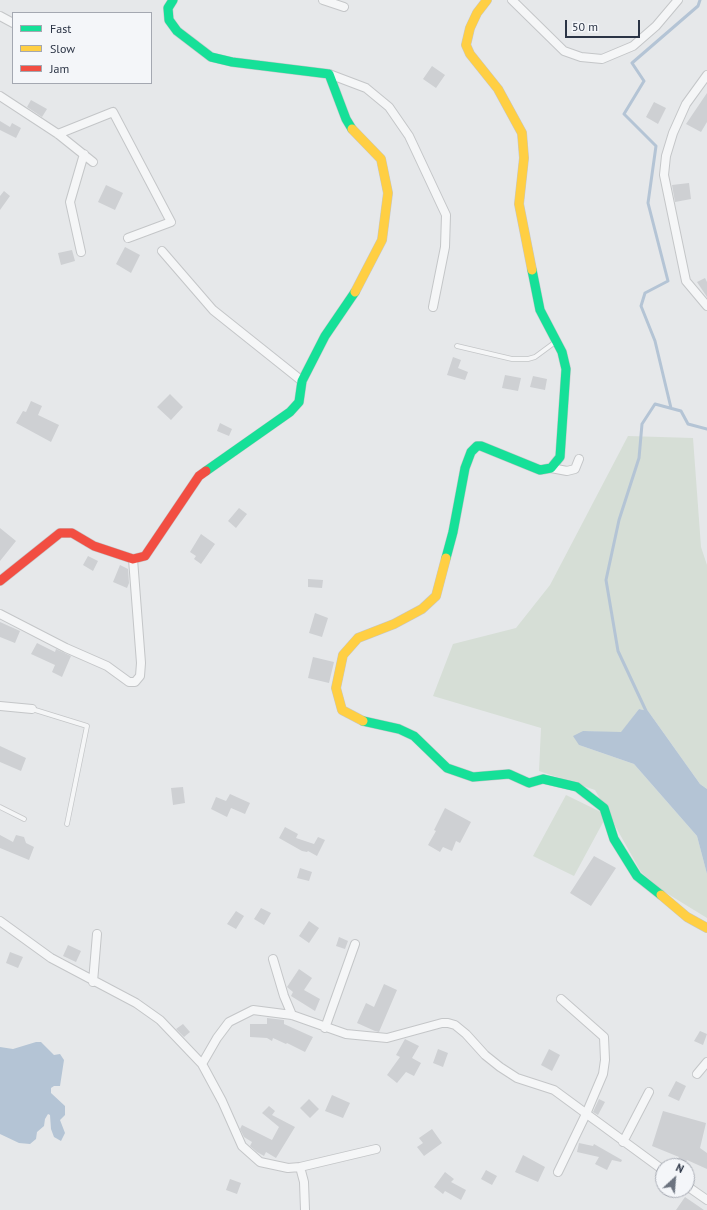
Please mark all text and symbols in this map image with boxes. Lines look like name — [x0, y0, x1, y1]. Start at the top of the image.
legend — [12, 12, 152, 84]
scale bar — [567, 12, 642, 38]
text: 50 m — [572, 19, 598, 34]
text: Fast — [50, 21, 71, 36]
text: Slow — [50, 41, 75, 56]
text: Jam — [50, 61, 69, 76]
north arrow — [655, 1158, 695, 1198]
text: N — [673, 1160, 686, 1176]

